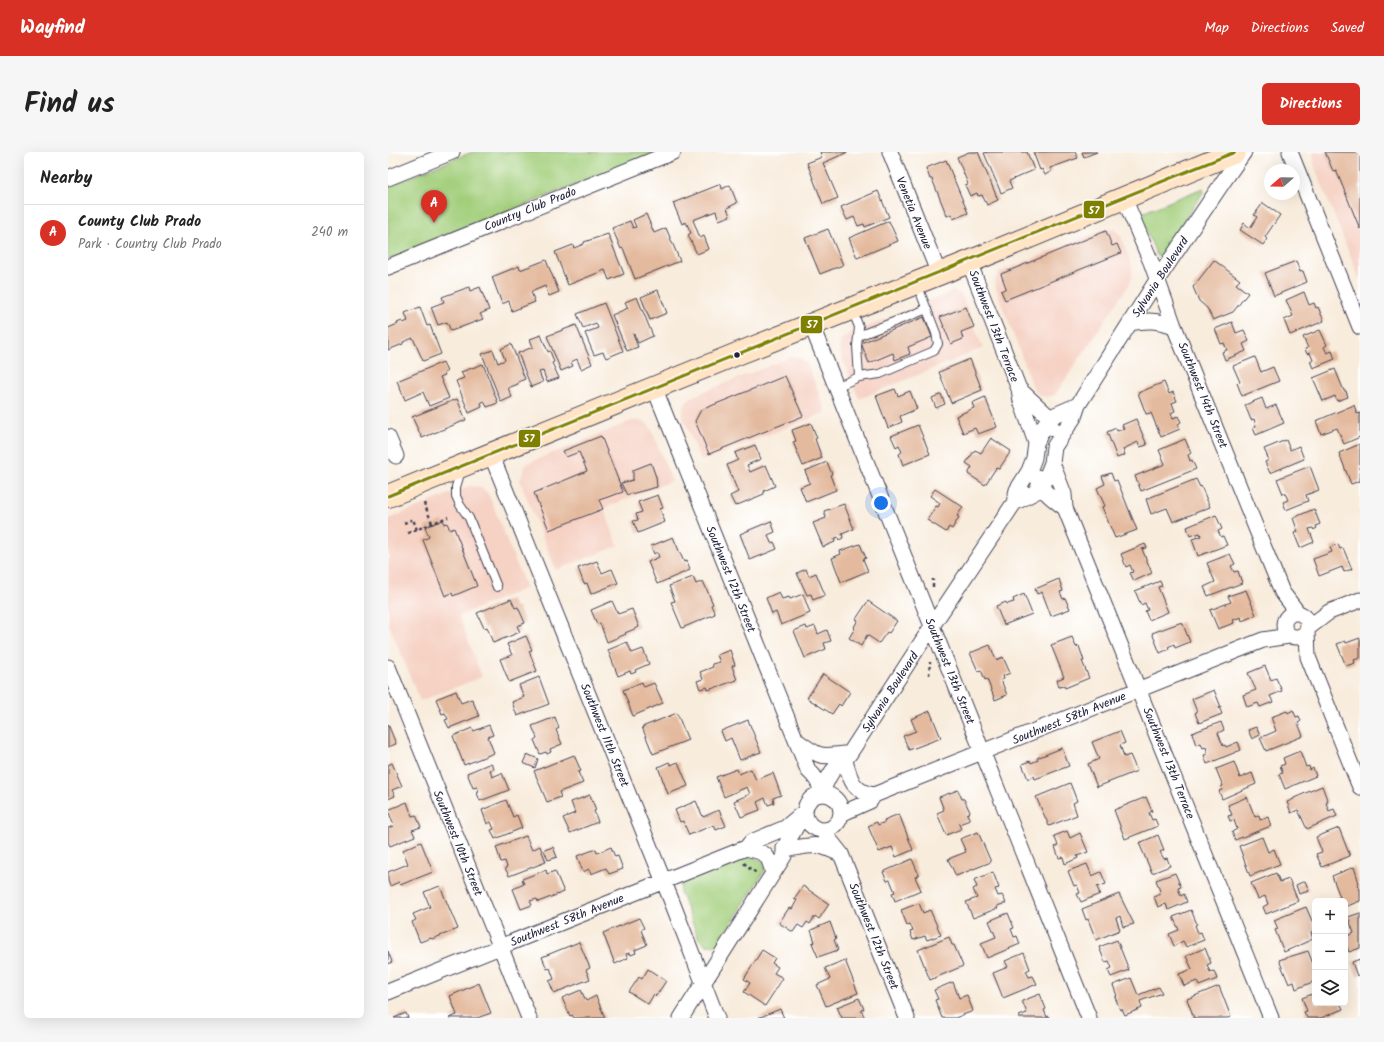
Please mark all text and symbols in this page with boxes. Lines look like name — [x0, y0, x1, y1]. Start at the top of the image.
text: Wayfind — [20, 13, 85, 43]
text: Map — [1204, 17, 1229, 39]
text: Directions — [1251, 17, 1309, 39]
text: Saved — [1331, 17, 1364, 39]
text: Find us — [24, 82, 115, 127]
button: Directions — [1262, 83, 1360, 125]
north arrow — [1264, 164, 1300, 200]
text: Nearby — [40, 165, 92, 192]
street label: Venetia Avenue — [890, 174, 937, 253]
street label: Country Club Prado — [481, 182, 579, 237]
pin: A — [421, 190, 447, 223]
line badge: 57 — [1083, 200, 1105, 219]
text: 57 — [1088, 202, 1100, 220]
text: County Club Prado — [78, 210, 201, 234]
text: A — [49, 222, 57, 243]
text: 240 m — [311, 222, 348, 243]
street label: Sylvania Boulevard — [1127, 232, 1194, 322]
text: Park · Country Club Prado — [78, 234, 222, 255]
street label: Southwest 13th Terrace — [963, 267, 1024, 386]
line badge: 57 — [800, 315, 823, 334]
text: 57 — [806, 316, 818, 334]
street label: Southwest 14th Street — [1172, 339, 1233, 452]
unlabelled marker — [732, 350, 742, 360]
line badge: 57 — [518, 429, 541, 448]
text: 57 — [523, 430, 535, 448]
your location — [871, 493, 891, 513]
street label: Southwest 12th Street — [700, 523, 761, 636]
street label: Southwest 13th Street — [919, 615, 980, 728]
street label: Sylvania Boulevard — [857, 647, 924, 737]
street label: Southwest 11th Street — [575, 680, 634, 790]
street label: Southwest 58th Avenue — [1009, 687, 1130, 750]
street label: Southwest 13th Terrace — [1137, 704, 1200, 823]
street label: Southwest 10th Street — [428, 787, 488, 899]
street label: Southwest 12th Street — [843, 880, 904, 993]
street label: Southwest 58th Avenue — [507, 889, 628, 952]
map controls — [1312, 898, 1348, 1006]
button: + — [1312, 898, 1348, 934]
button: − — [1312, 934, 1348, 970]
button: layers — [1312, 970, 1348, 1006]

